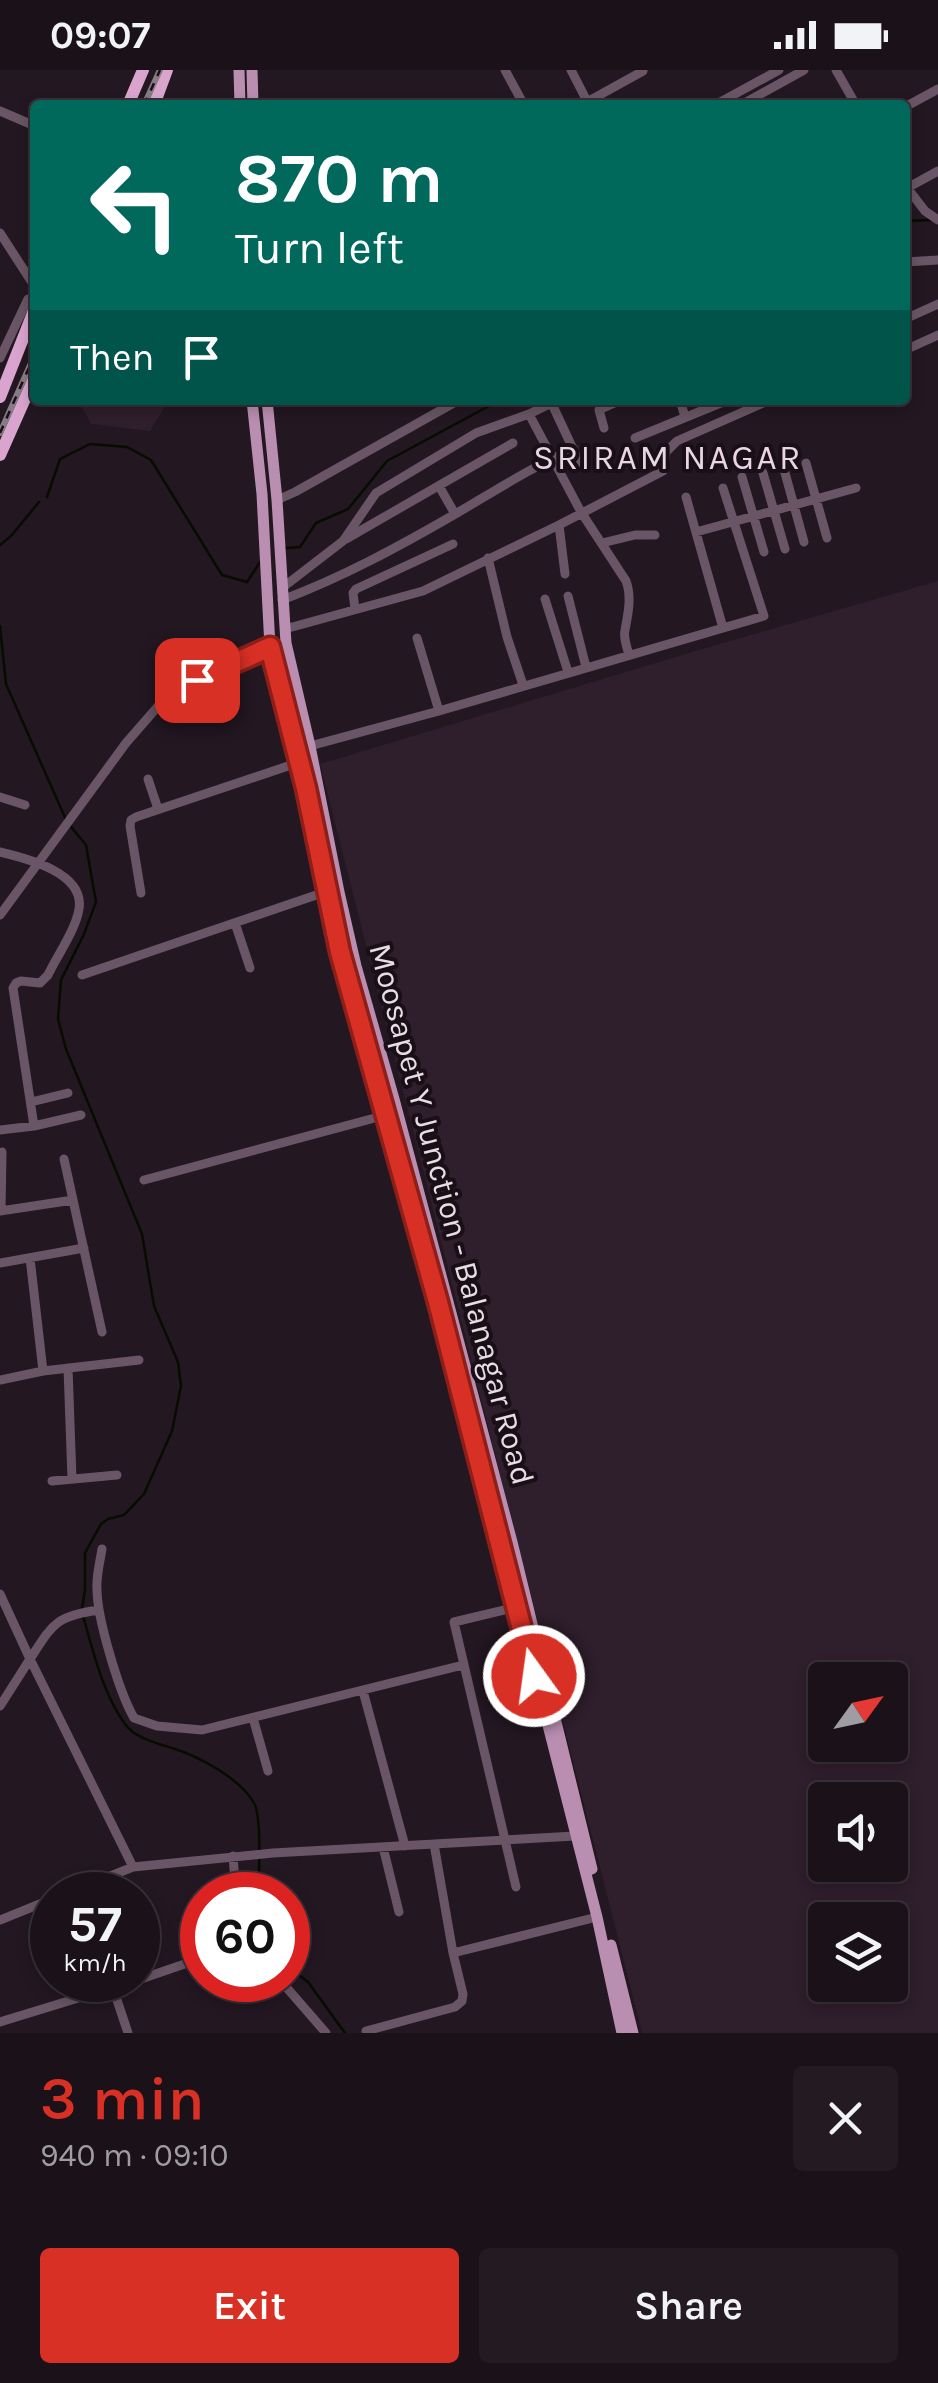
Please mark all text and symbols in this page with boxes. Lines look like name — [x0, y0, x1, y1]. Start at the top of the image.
text: 09:07 — [50, 13, 150, 58]
text: 870 m — [235, 138, 444, 220]
icon: left — [70, 140, 200, 270]
text: Turn left — [235, 222, 404, 274]
icon: arrive — [174, 330, 229, 385]
text: Then — [70, 335, 154, 380]
district label: SRIRAM NAGAR — [533, 437, 803, 478]
pin — [155, 638, 240, 723]
icon: arrive — [170, 653, 225, 708]
street label: Moosapet Y Junction - Balanagar Road — [361, 939, 542, 1489]
position arrow — [482, 1624, 586, 1728]
north arrow — [808, 1662, 908, 1762]
map controls — [808, 1662, 908, 2002]
button: sound — [808, 1782, 908, 1882]
speed limit sign: 60 — [180, 1872, 310, 2002]
text: 57 — [68, 1895, 122, 1954]
button: layers — [808, 1902, 908, 2002]
text: km/h — [63, 1948, 127, 1977]
text: 3 min — [40, 2064, 205, 2134]
button: close — [793, 2066, 898, 2171]
text: 940 m · 09:10 — [40, 2137, 228, 2174]
button: Exit — [40, 2248, 459, 2363]
button: Share — [479, 2248, 898, 2363]

